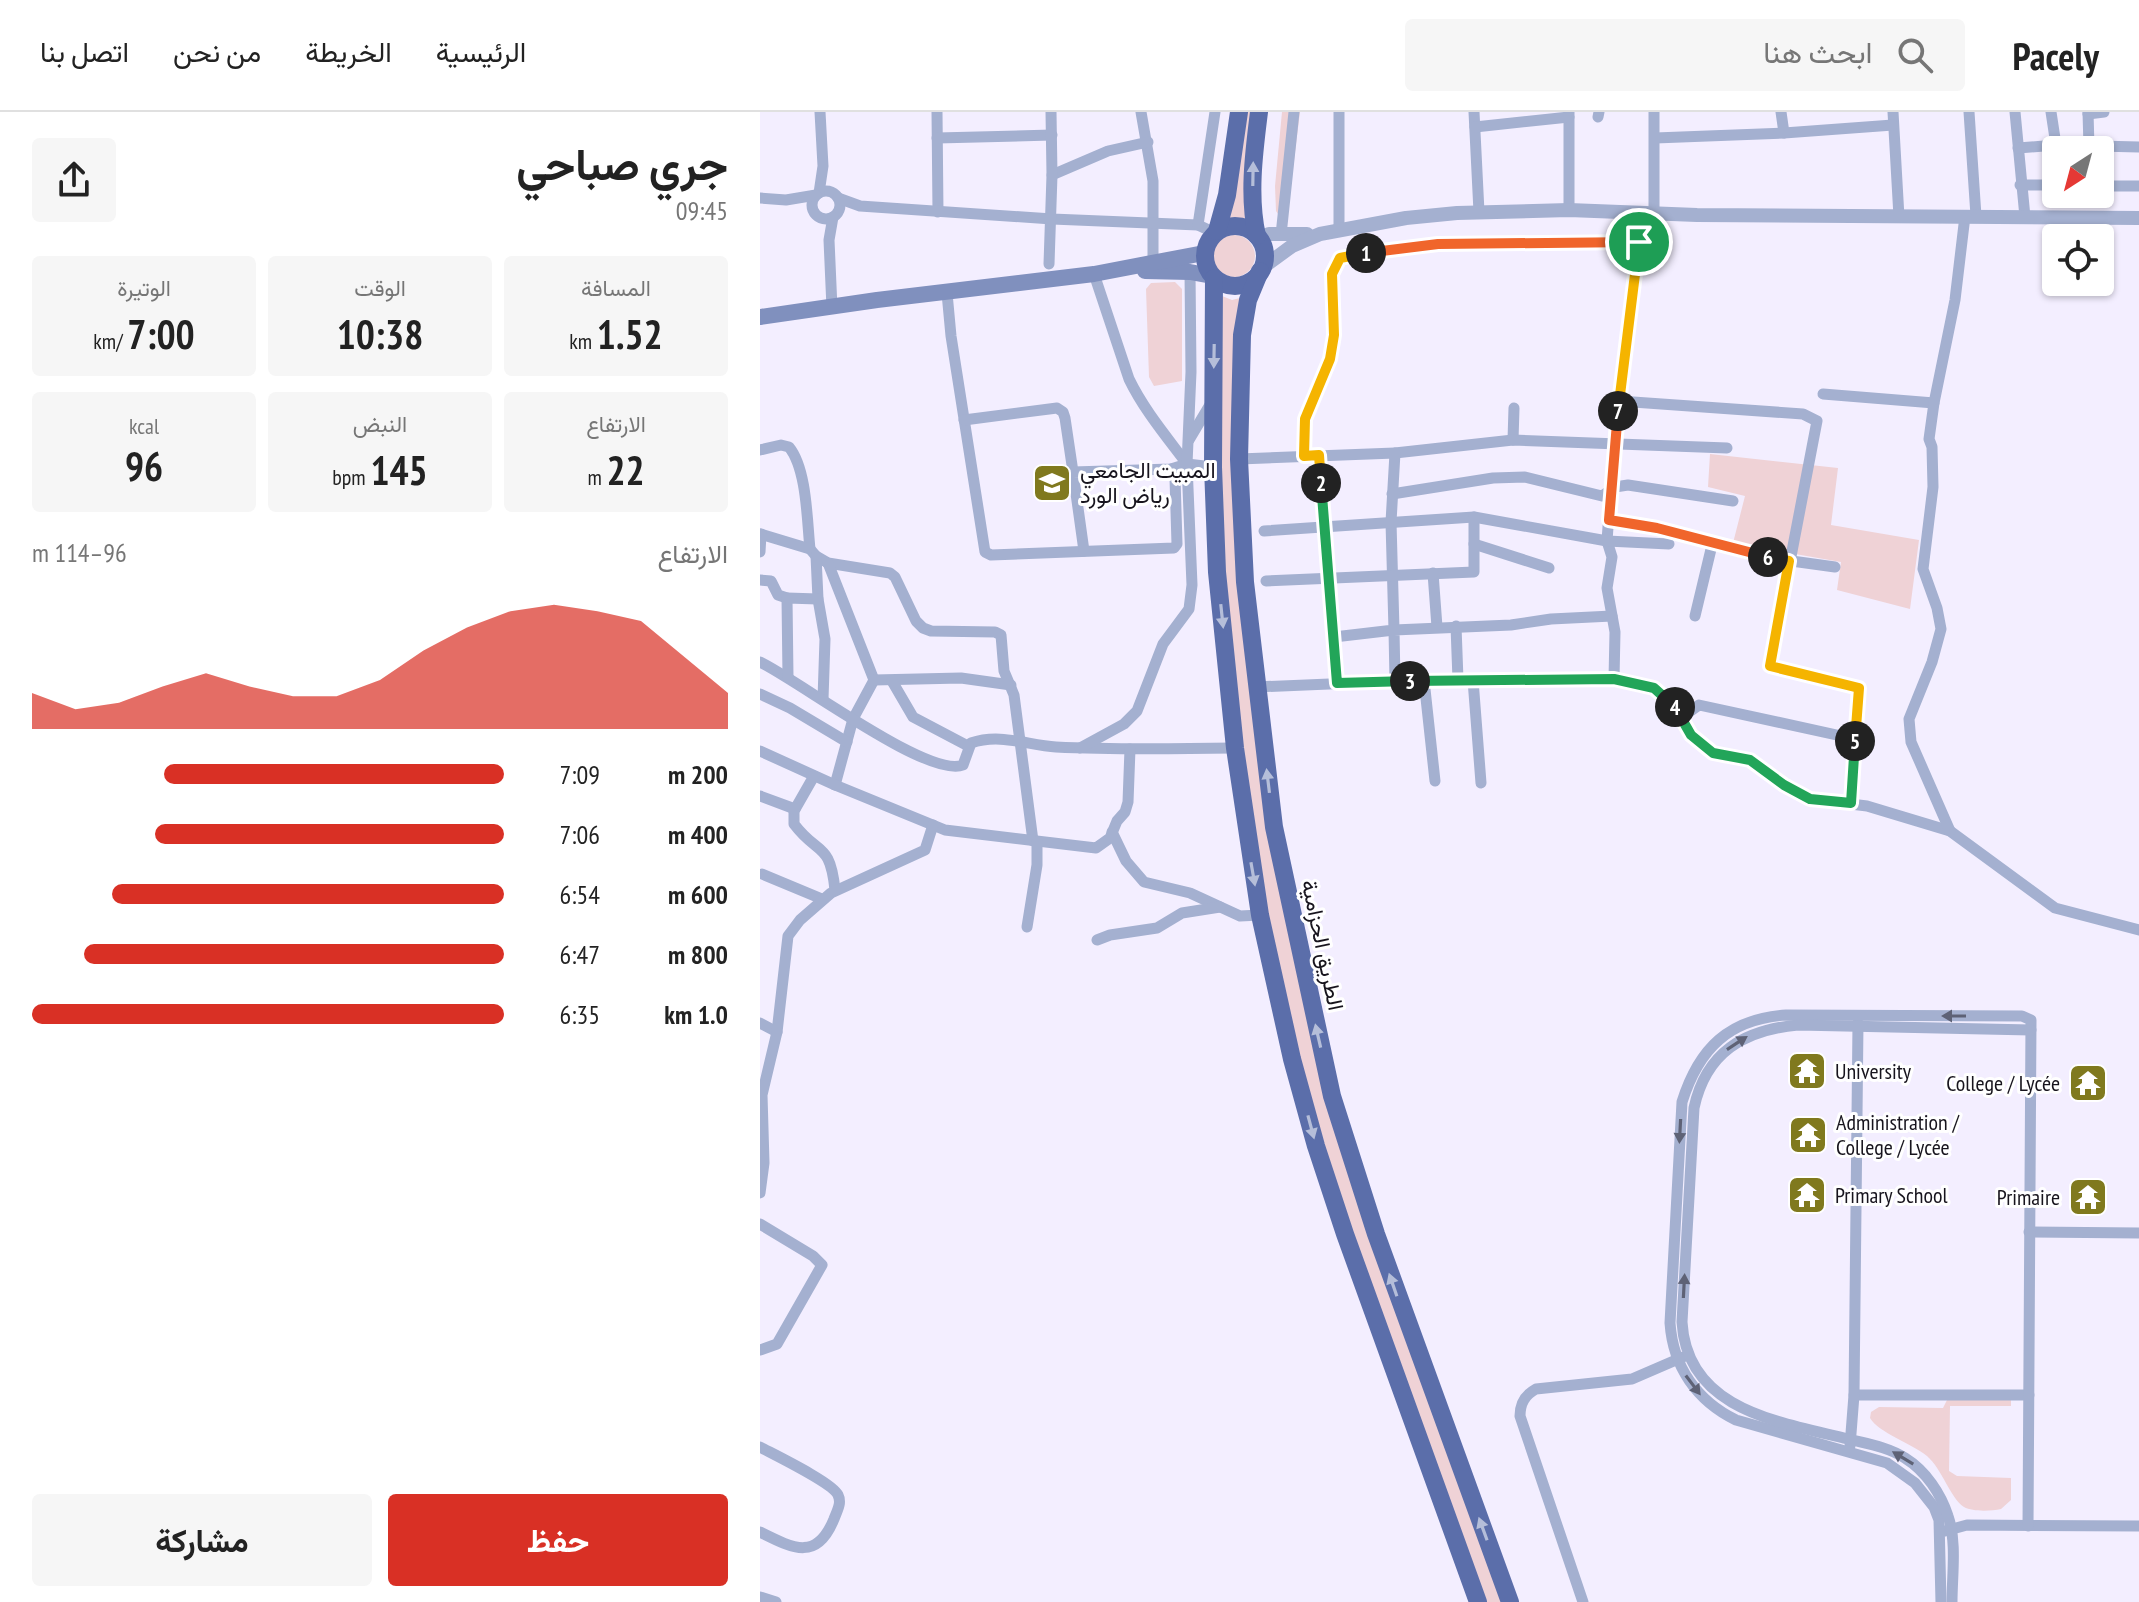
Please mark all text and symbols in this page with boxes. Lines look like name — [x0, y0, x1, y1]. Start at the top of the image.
search box — [1405, 19, 1965, 91]
text: Pacely — [2013, 31, 2099, 80]
text: ابحث هنا — [1763, 32, 1873, 71]
text: اتصل بنا — [40, 33, 129, 70]
text: من نحن — [173, 33, 261, 70]
text: الخريطة — [305, 33, 392, 70]
text: الرئيسية — [436, 33, 526, 70]
icon: search — [1893, 33, 1937, 77]
text: جري صباحي — [516, 135, 728, 192]
north arrow — [2042, 136, 2114, 208]
map controls — [2042, 136, 2114, 296]
button: share — [32, 138, 116, 222]
one-way arrow — [1247, 161, 1260, 186]
text: 09:45 — [676, 194, 728, 227]
pin — [1605, 208, 1673, 276]
icon: arrive — [1617, 220, 1661, 264]
button: locate — [2042, 224, 2114, 296]
pin: 1 — [1346, 233, 1386, 273]
text: 1 — [1361, 239, 1371, 267]
text: الوتيرة — [117, 274, 171, 302]
text: الوقت — [354, 274, 406, 302]
text: المسافة — [581, 274, 651, 302]
text: 7:00 — [127, 308, 195, 360]
text: 10:38 — [337, 308, 423, 360]
text: 1.52 — [597, 308, 663, 360]
text: /km — [93, 327, 127, 355]
text: km — [569, 327, 597, 355]
one-way arrow — [1208, 344, 1221, 369]
pin: 7 — [1598, 391, 1638, 431]
text: 7 — [1613, 397, 1623, 425]
text: النبض — [353, 410, 407, 438]
text: الارتفاع — [586, 410, 646, 438]
text: kcal — [129, 412, 159, 440]
text: 96 — [125, 440, 163, 492]
text: 145 — [370, 444, 428, 496]
text: 22 — [606, 444, 645, 496]
place label: المبيت الجامعي رياض الورد — [1080, 456, 1216, 509]
school or university icon: المبيت الجامعي رياض الورد — [1031, 462, 1073, 504]
text: bpm — [332, 463, 370, 491]
text: m — [587, 463, 606, 491]
pin: 2 — [1301, 463, 1341, 503]
text: 2 — [1316, 469, 1326, 497]
text: 96–114 m — [32, 536, 127, 569]
text: الارتفاع — [657, 537, 728, 570]
pin: 6 — [1748, 537, 1788, 577]
text: 6 — [1763, 543, 1773, 571]
one-way arrow — [1215, 604, 1228, 629]
pin: 3 — [1390, 661, 1430, 701]
text: 3 — [1405, 667, 1415, 695]
pin: 4 — [1655, 687, 1695, 727]
text: 4 — [1670, 693, 1680, 721]
pin: 5 — [1835, 721, 1875, 761]
text: 5 — [1850, 727, 1860, 755]
text: 7:09 — [560, 758, 600, 791]
text: 200 m — [668, 758, 728, 791]
one-way arrow — [1262, 768, 1275, 793]
text: 7:06 — [560, 818, 600, 851]
text: 400 m — [668, 818, 728, 851]
one-way arrow — [1248, 862, 1260, 887]
street label: الطريق الحزامية — [1295, 877, 1351, 1013]
text: 6:54 — [560, 878, 600, 911]
text: 600 m — [668, 878, 728, 911]
text: 6:47 — [560, 938, 600, 971]
text: 800 m — [668, 938, 728, 971]
text: 6:35 — [560, 998, 600, 1031]
text: 1.0 km — [664, 998, 728, 1031]
one-way arrow — [1941, 1010, 1966, 1022]
one-way arrow — [1311, 1023, 1324, 1048]
one-way arrow — [1726, 1036, 1748, 1051]
temple icon: University — [1786, 1050, 1828, 1092]
place label: University — [1835, 1057, 1912, 1085]
temple icon: College / Lycée — [2067, 1062, 2109, 1104]
place label: College / Lycée — [1946, 1069, 2060, 1097]
place label: Administration / College / Lycée — [1836, 1108, 1960, 1161]
temple icon: Administration / College / Lycée — [1787, 1114, 1829, 1156]
one-way arrow — [1305, 1115, 1317, 1140]
one-way arrow — [1674, 1119, 1687, 1144]
temple icon: Primary School — [1786, 1174, 1828, 1216]
temple icon: Primaire — [2067, 1176, 2109, 1218]
place label: Primary School — [1835, 1181, 1949, 1209]
place label: Primaire — [1997, 1183, 2060, 1211]
one-way arrow — [1387, 1272, 1399, 1296]
one-way arrow — [1678, 1273, 1691, 1298]
one-way arrow — [1685, 1374, 1701, 1396]
one-way arrow — [1892, 1451, 1914, 1465]
button: مشاركة — [32, 1494, 372, 1586]
button: حفظ — [388, 1494, 728, 1586]
one-way arrow — [1476, 1517, 1489, 1541]

